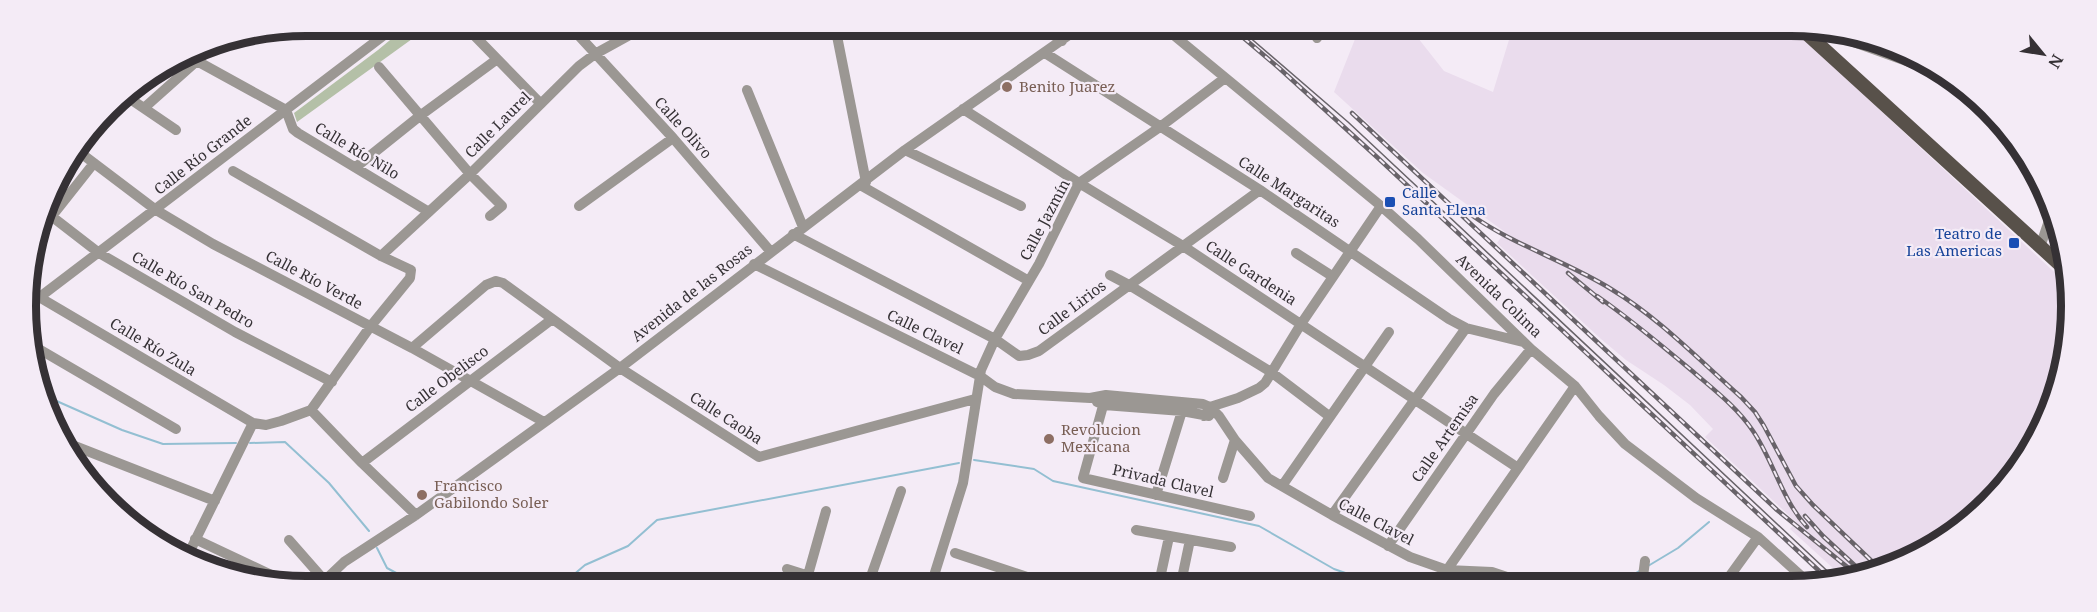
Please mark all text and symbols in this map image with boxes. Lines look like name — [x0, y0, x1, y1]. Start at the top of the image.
north arrow — [2013, 24, 2073, 84]
text: N — [2043, 51, 2069, 73]
place label: Benito Juarez — [1019, 76, 1115, 96]
marker: Benito Juarez — [1000, 80, 1014, 94]
street label: Calle Laurel — [460, 87, 535, 162]
street label: Calle Olivo — [651, 92, 717, 163]
street label: Calle Río Grande — [149, 110, 255, 199]
street label: Calle Río Nilo — [311, 117, 404, 183]
street label: Calle Margaritas — [1235, 151, 1344, 232]
street label: Calle Jazmín — [1014, 175, 1074, 264]
place label: Calle Santa Elena — [1402, 182, 1486, 219]
marker: Calle Santa Elena — [1383, 195, 1397, 209]
place label: Teatro de Las Americas — [1906, 223, 2002, 260]
street label: Calle Gardenia — [1202, 235, 1301, 309]
marker: Teatro de Las Americas — [2007, 236, 2021, 250]
street label: Avenida de las Rosas — [627, 239, 756, 346]
street label: Calle Río Verde — [262, 245, 367, 313]
street label: Calle Río San Pedro — [129, 246, 258, 332]
street label: Avenida Colima — [1452, 249, 1547, 341]
street label: Calle Lirios — [1033, 275, 1110, 339]
street label: Calle Clavel — [884, 304, 967, 358]
street label: Calle Río Zula — [107, 312, 200, 380]
street label: Calle Obelisco — [401, 340, 492, 416]
street label: Calle Caoba — [686, 386, 767, 448]
street label: Calle Artemisa — [1406, 389, 1482, 486]
place label: Revolucion Mexicana — [1061, 419, 1141, 456]
marker: Revolucion Mexicana — [1042, 432, 1056, 446]
street label: Privada Clavel — [1111, 459, 1216, 501]
place label: Francisco Gabilondo Soler — [434, 475, 548, 512]
marker: Francisco Gabilondo Soler — [415, 488, 429, 502]
street label: Calle Clavel — [1335, 493, 1418, 549]

